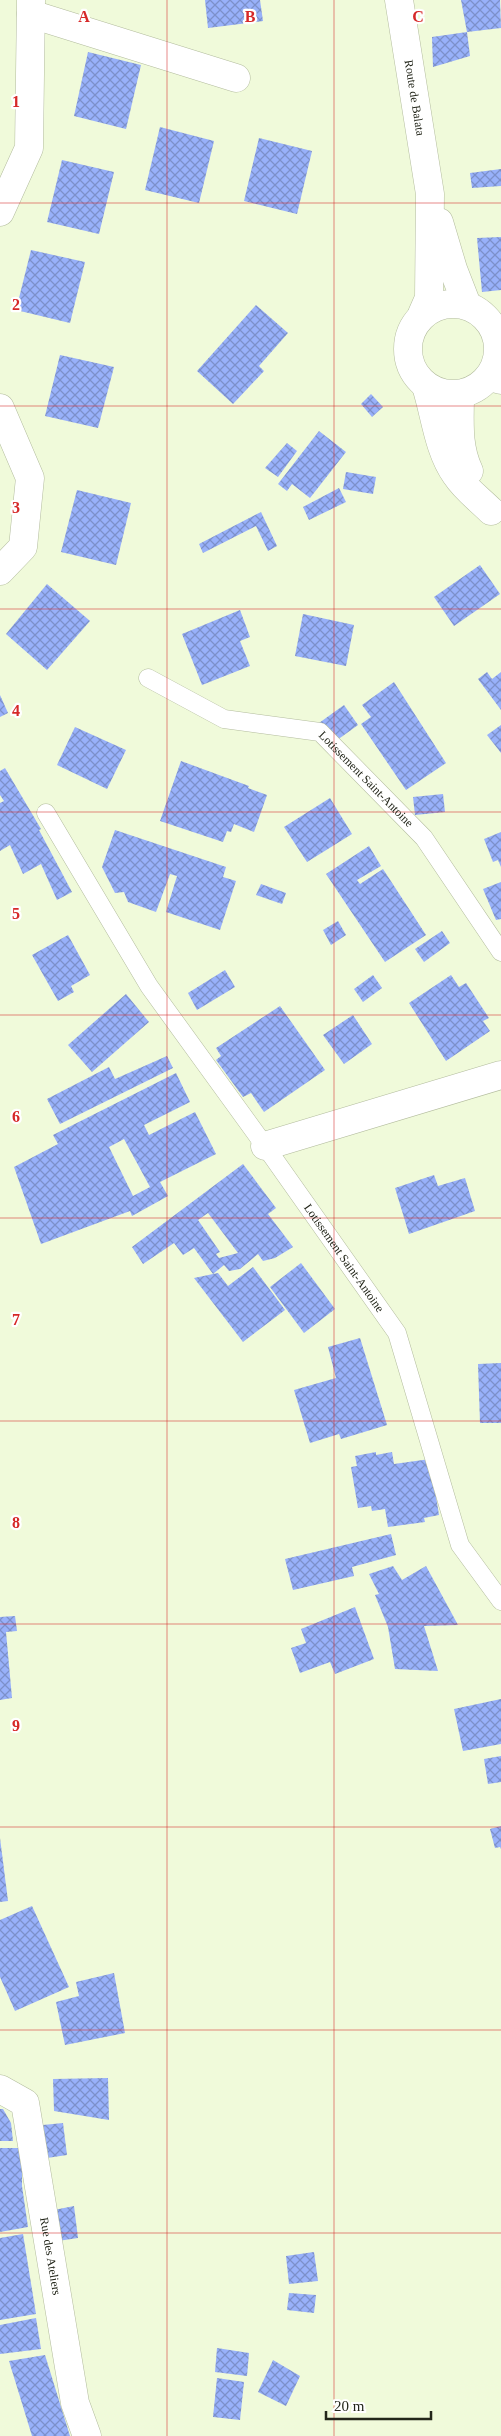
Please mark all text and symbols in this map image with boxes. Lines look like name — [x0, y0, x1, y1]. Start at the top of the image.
text: A — [78, 8, 90, 25]
text: B — [245, 8, 256, 25]
text: C — [412, 8, 424, 25]
street label: Route de Balata — [402, 59, 428, 137]
text: 1 — [12, 93, 20, 110]
text: 2 — [12, 296, 20, 313]
text: 3 — [12, 499, 20, 516]
text: 4 — [12, 702, 20, 719]
street label: Lotissement Saint-Antoine — [316, 728, 416, 830]
text: 5 — [12, 905, 20, 922]
text: 6 — [12, 1108, 20, 1125]
street label: Lotissement Saint-Antoine — [301, 1201, 387, 1315]
text: 7 — [12, 1311, 20, 1328]
text: 8 — [12, 1514, 20, 1531]
text: 9 — [12, 1717, 20, 1734]
street label: Rue des Ateliers — [37, 2216, 64, 2297]
scale bar — [326, 2388, 431, 2420]
text: 20 m — [334, 2398, 365, 2414]

